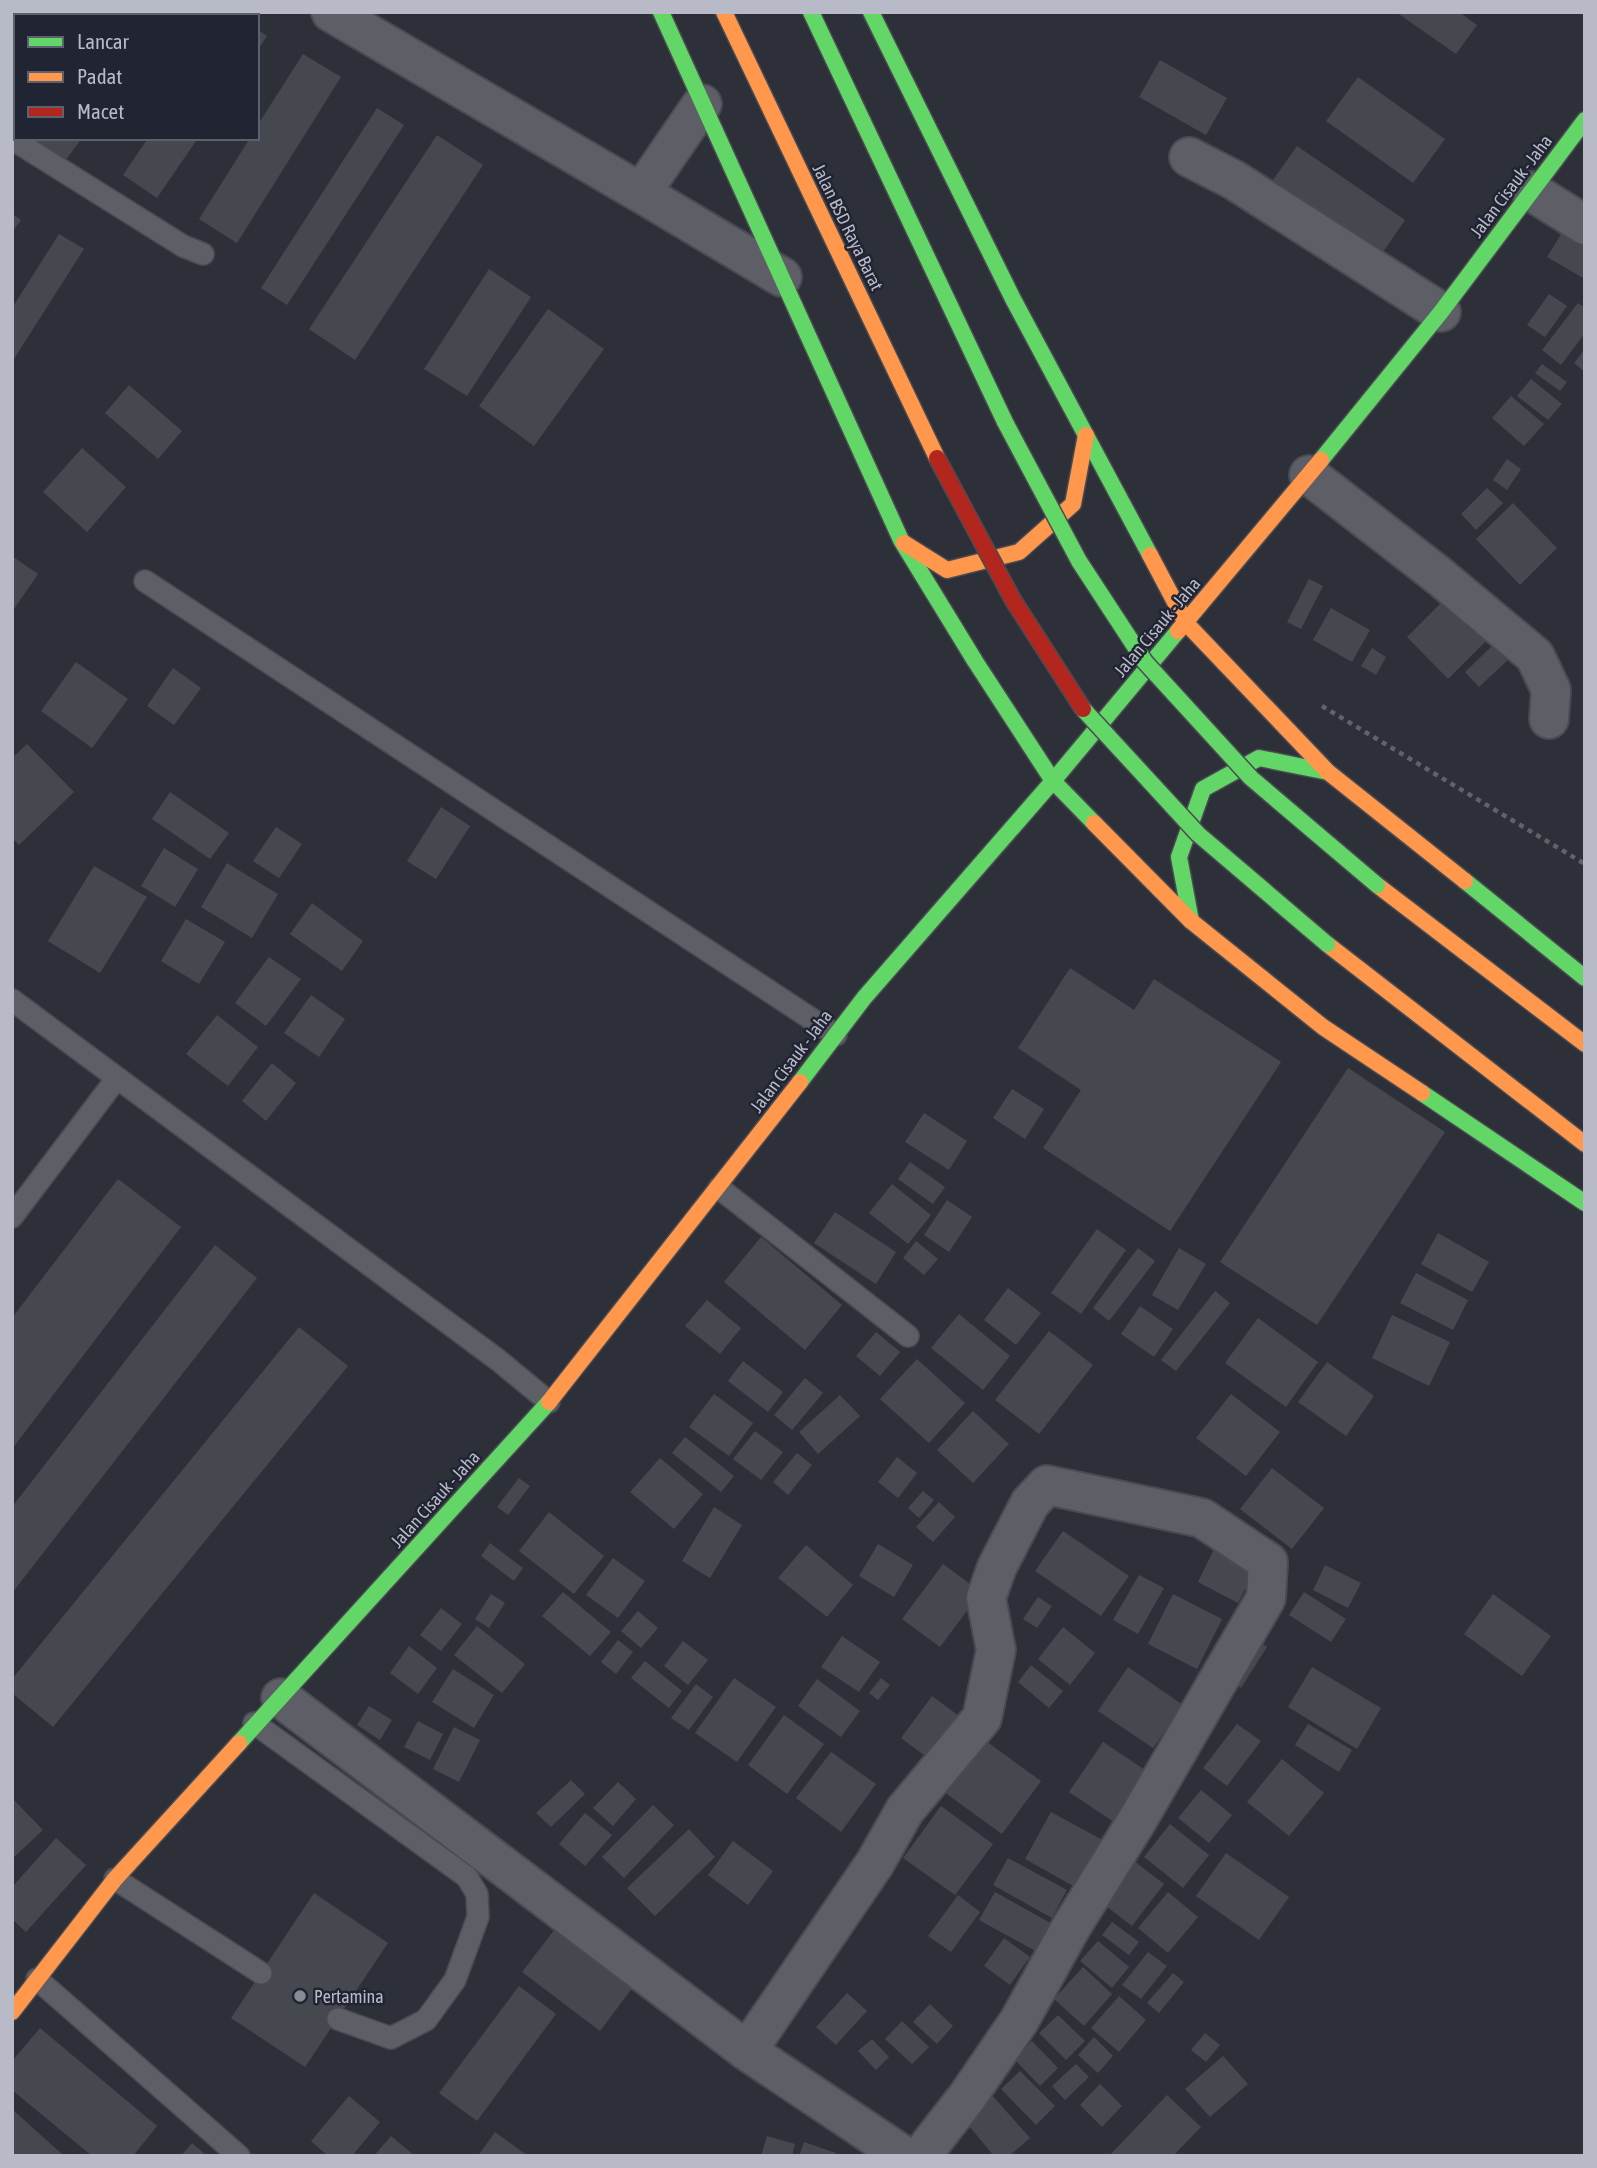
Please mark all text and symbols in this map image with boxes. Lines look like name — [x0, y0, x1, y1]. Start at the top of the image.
legend — [14, 14, 259, 140]
text: Lancar — [77, 29, 130, 53]
text: Padat — [77, 64, 122, 88]
text: Macet — [77, 99, 124, 123]
street label: Jalan Cisauk - Jaha — [1466, 131, 1556, 241]
street label: Jalan BSD Raya Barat — [808, 160, 888, 294]
street label: Jalan Cisauk - Jaha — [1110, 573, 1204, 681]
street label: Jalan Cisauk - Jaha — [746, 1006, 836, 1116]
street label: Jalan Cisauk - Jaha — [386, 1446, 484, 1552]
place label: Pertamina — [314, 1986, 384, 2007]
marker: Pertamina — [292, 1988, 308, 2004]

